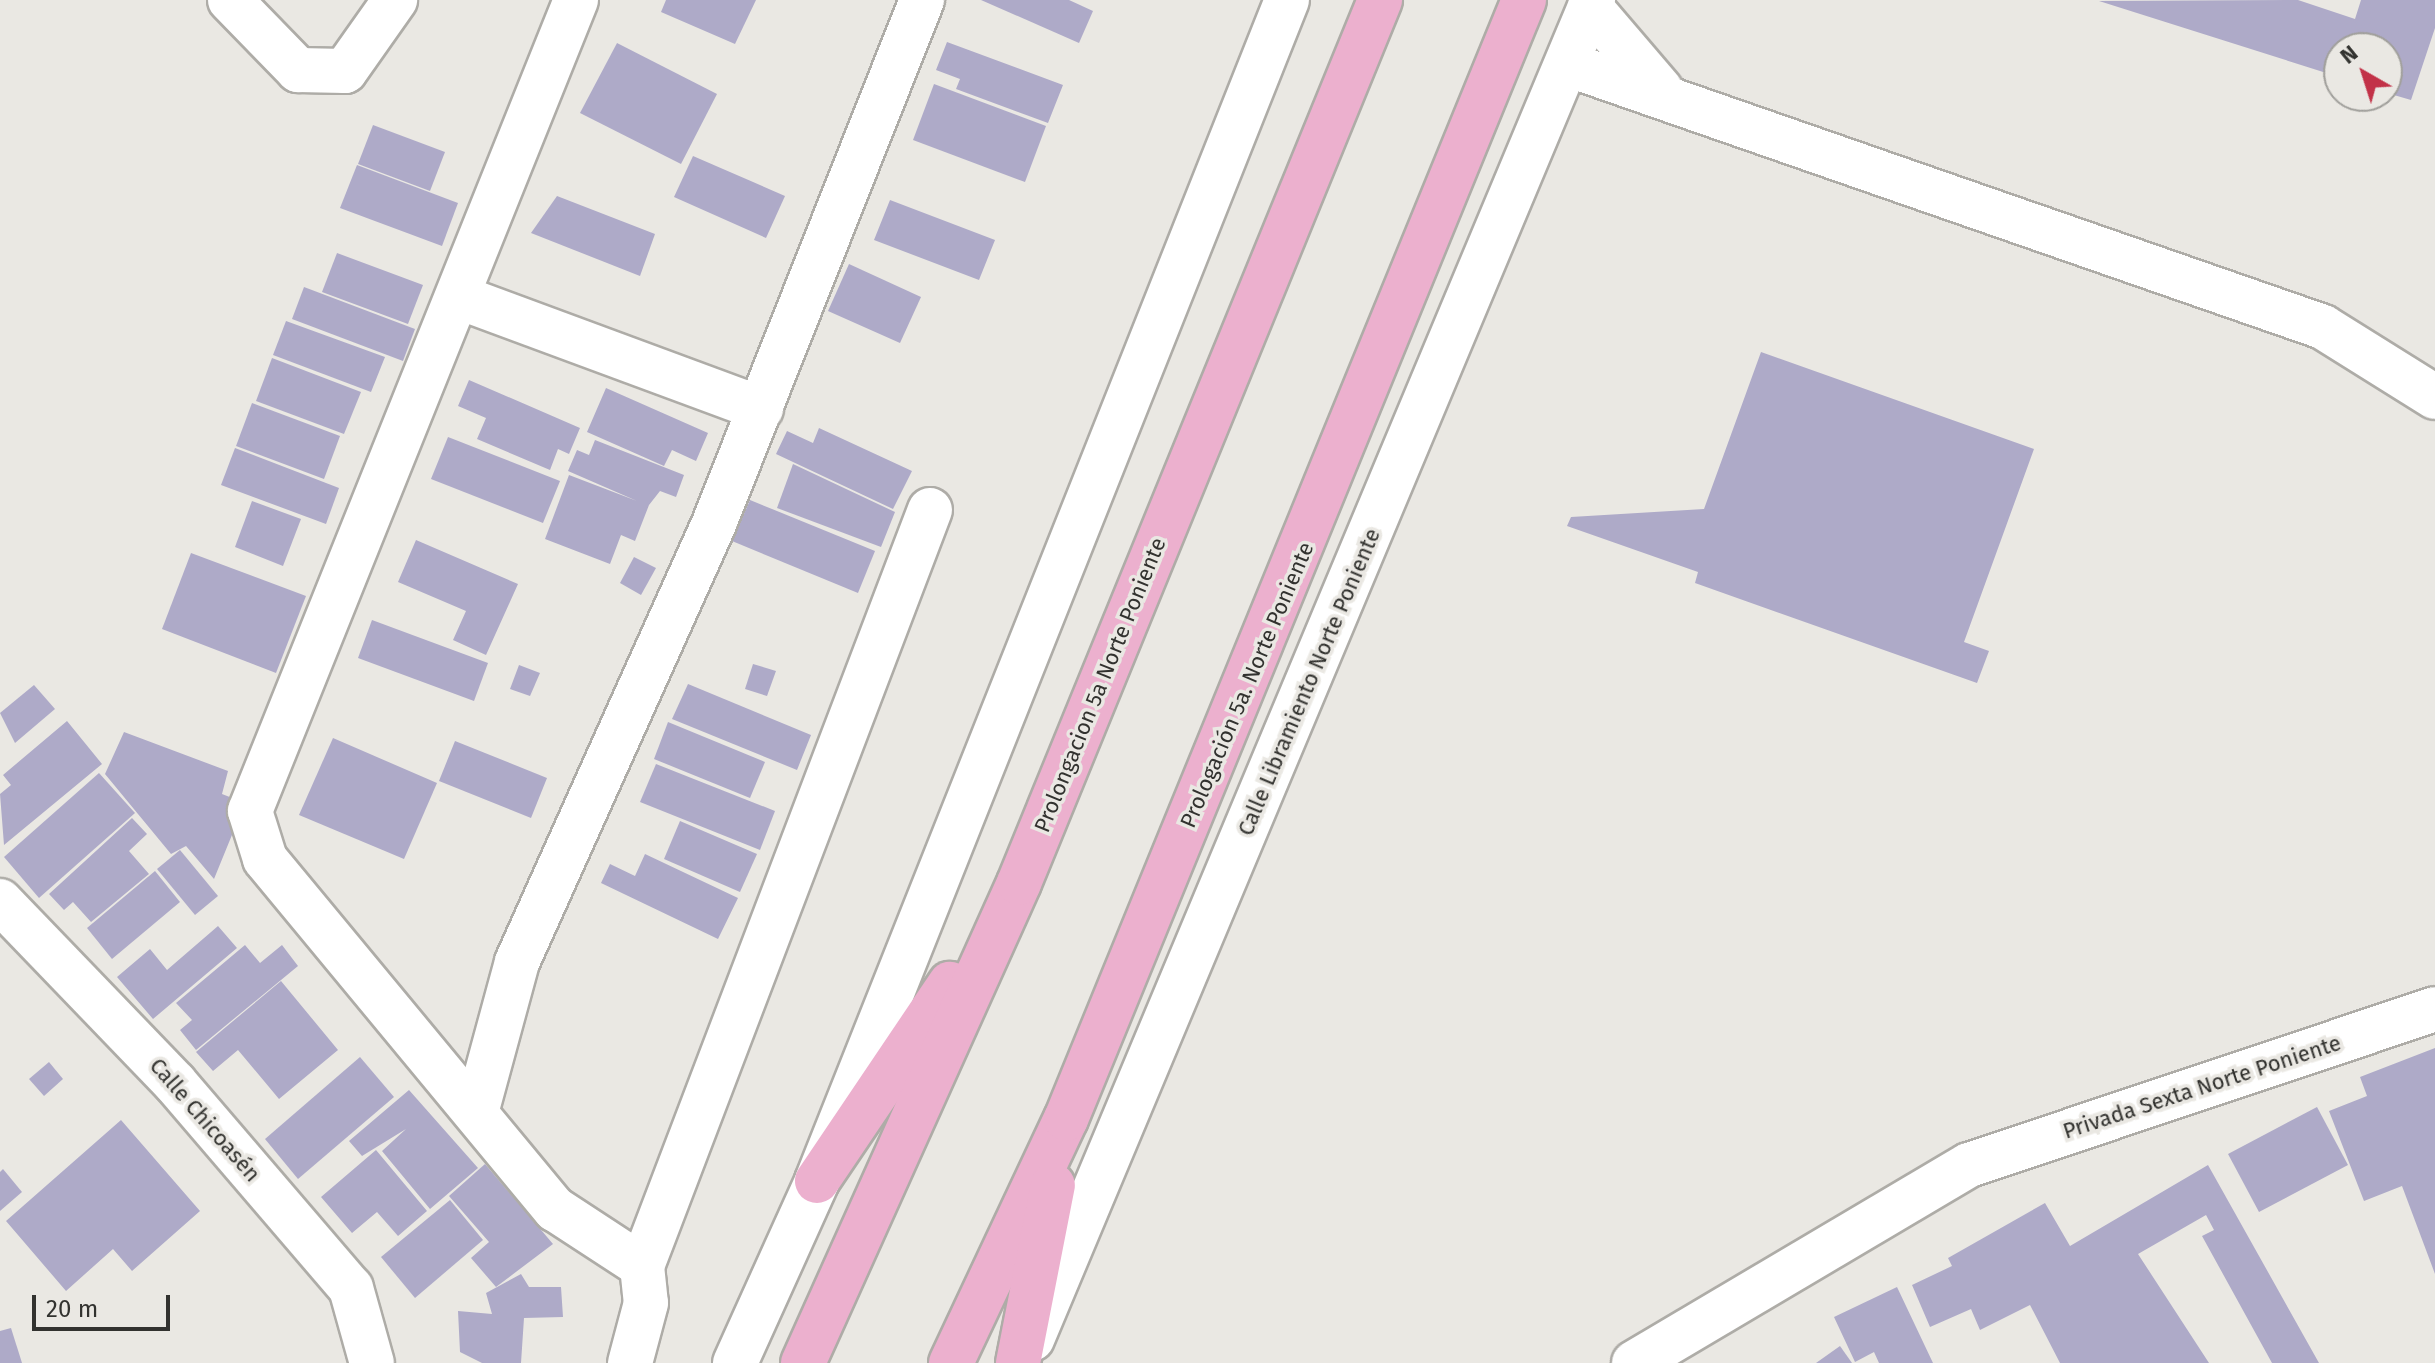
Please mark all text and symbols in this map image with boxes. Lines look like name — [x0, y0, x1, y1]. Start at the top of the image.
north arrow — [2323, 32, 2403, 112]
text: N — [2335, 39, 2363, 70]
street label: Calle Libramiento Norte Poniente — [1232, 525, 1386, 839]
street label: Prolongacion 5a Norte Poniente — [1029, 534, 1171, 836]
street label: Prologación 5a. Norte Poniente — [1175, 538, 1319, 832]
street label: Privada Sexta Norte Poniente — [2060, 1030, 2344, 1144]
street label: Calle Chicoasén — [144, 1053, 266, 1187]
scale bar — [36, 1279, 174, 1329]
text: 20 m — [46, 1295, 98, 1323]

